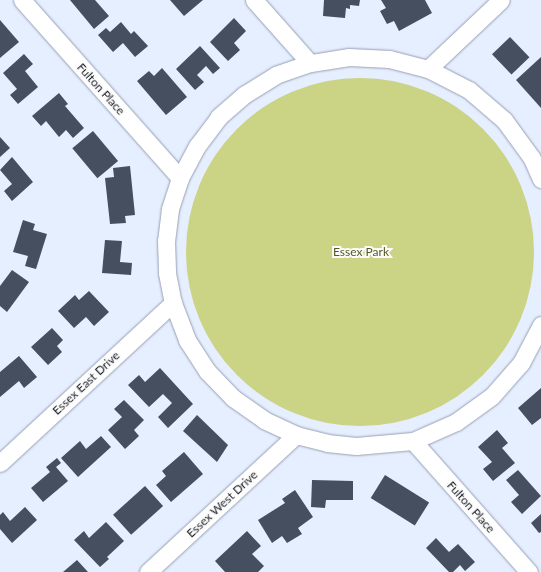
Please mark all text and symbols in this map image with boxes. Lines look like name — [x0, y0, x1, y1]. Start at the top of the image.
street label: Fulton Place — [74, 60, 128, 118]
park label: Essex Park — [333, 245, 389, 259]
street label: Essex East Drive — [49, 348, 123, 418]
street label: Essex West Drive — [184, 467, 260, 541]
street label: Fulton Place — [444, 478, 498, 536]

